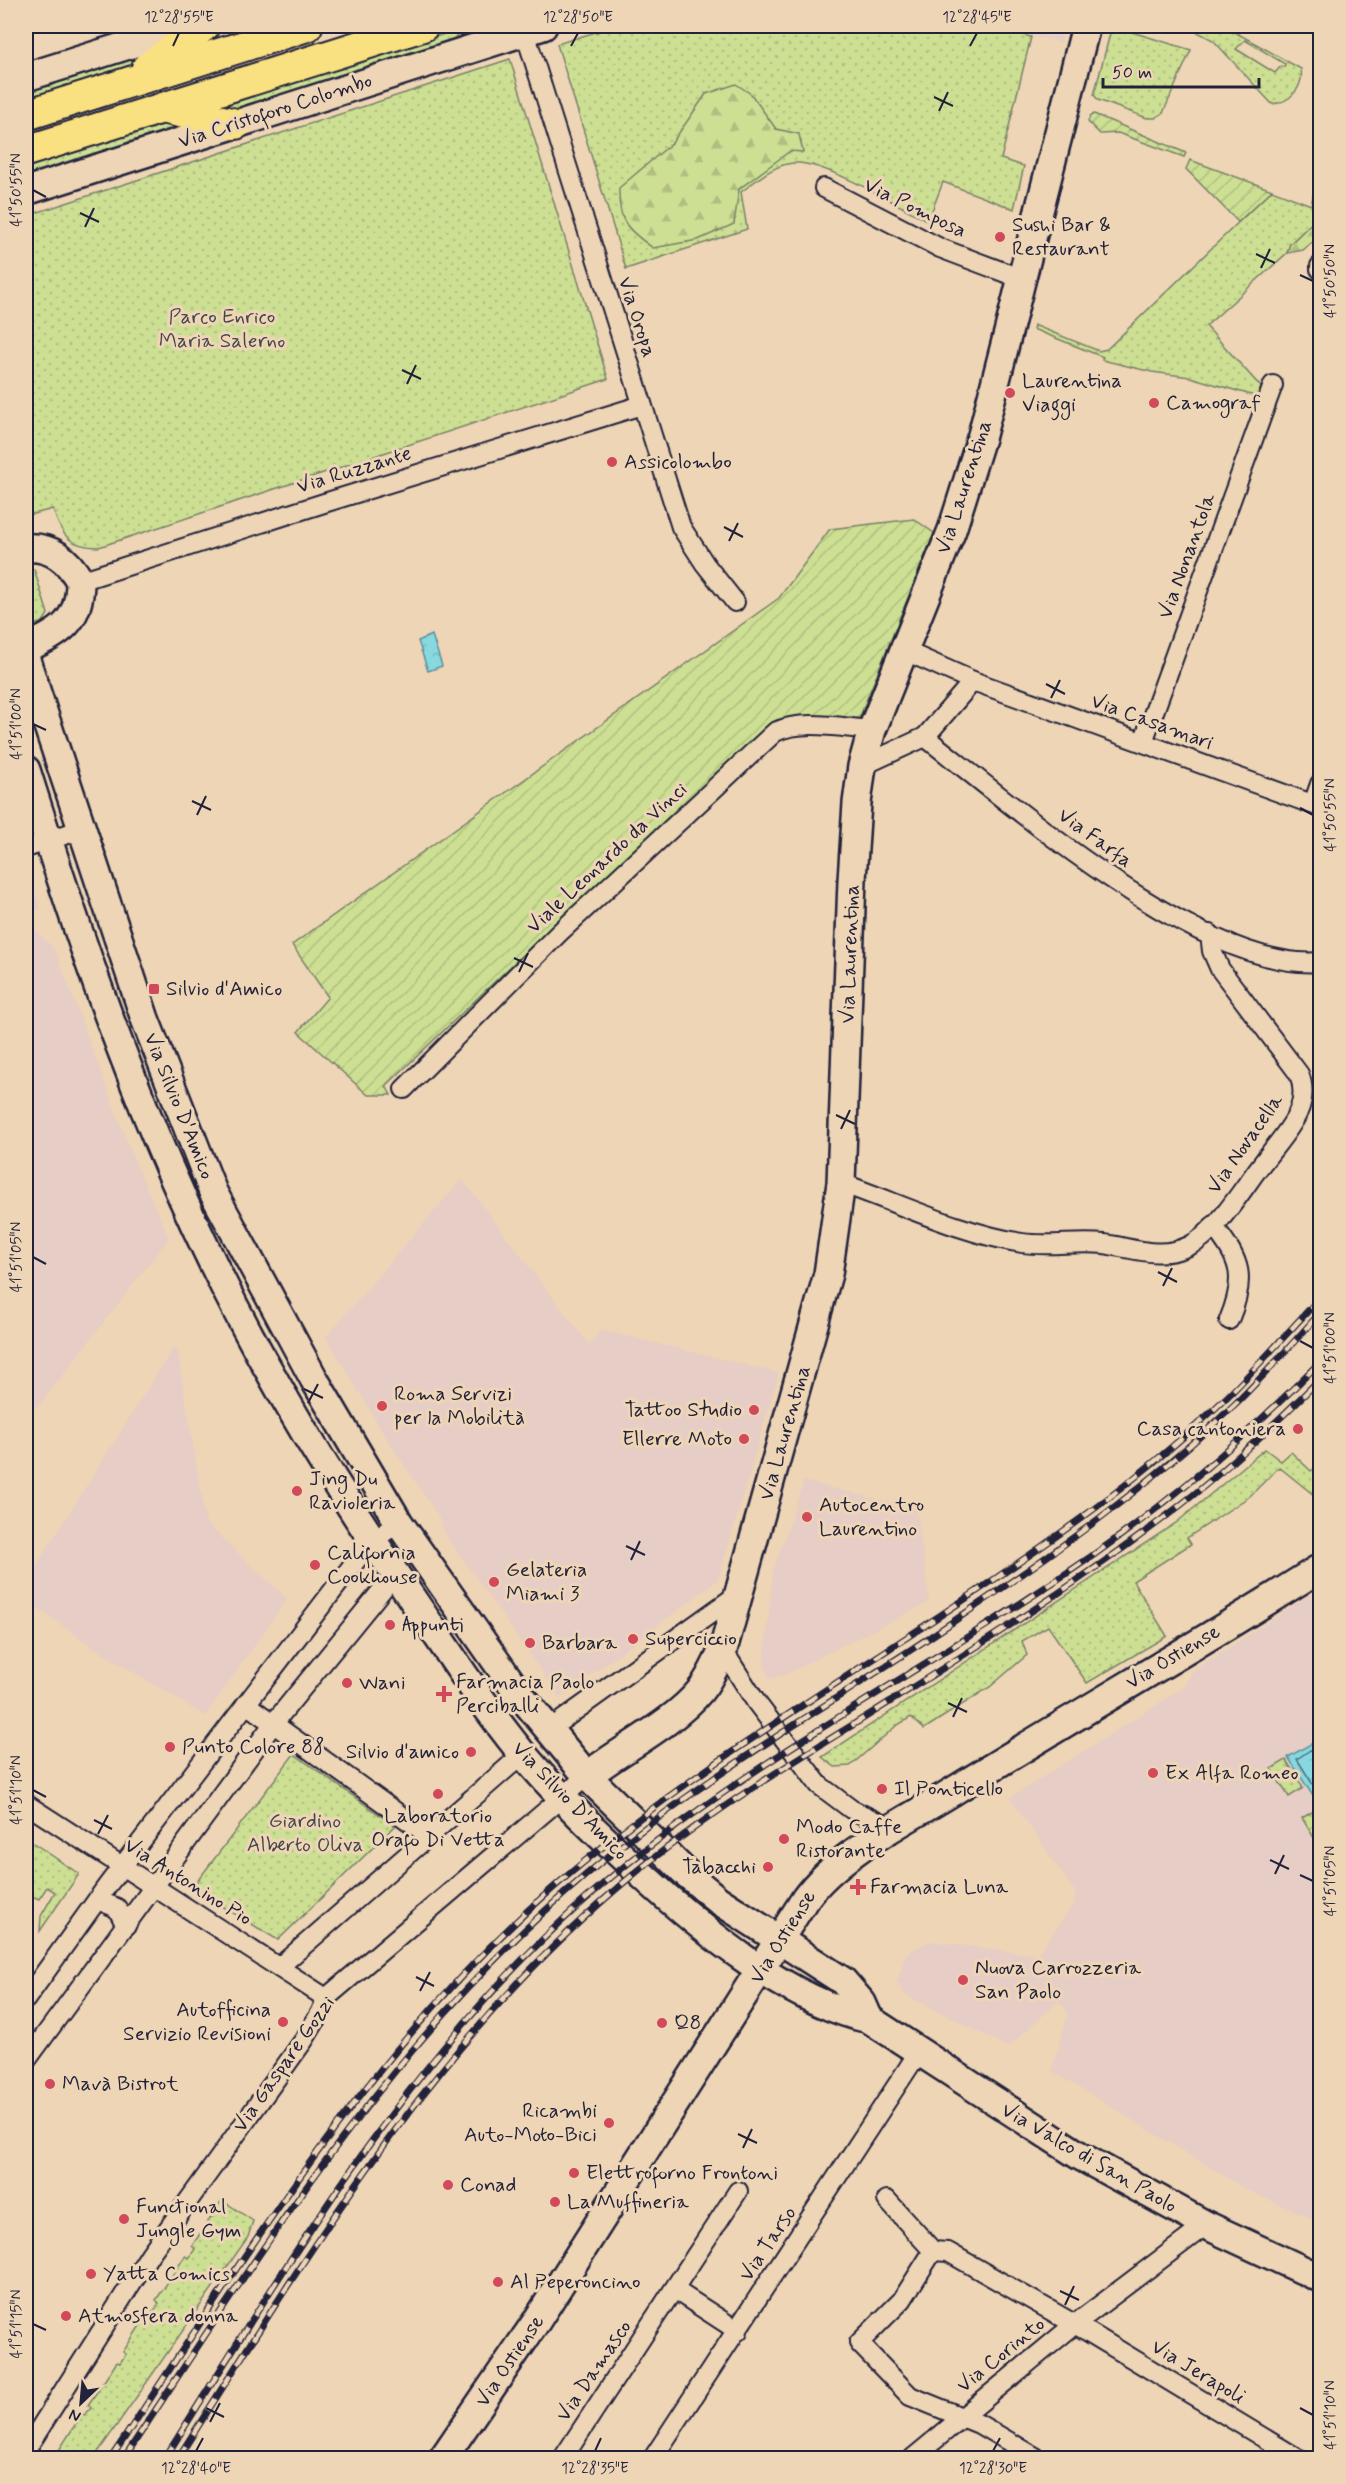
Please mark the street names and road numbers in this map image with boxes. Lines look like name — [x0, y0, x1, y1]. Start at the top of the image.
street label: Via Cristoforo Colombo — [174, 66, 376, 157]
street label: Via Pomposa — [859, 171, 971, 245]
street label: Via Oropa — [611, 273, 663, 361]
street label: Via Laurentina — [929, 416, 999, 558]
street label: Via Ruzzante — [293, 439, 415, 501]
street label: Via Nonantola — [1151, 489, 1223, 623]
street label: Via Casamari — [1087, 687, 1217, 757]
street label: Viale Leonardo da Vinci — [520, 776, 694, 940]
street label: Via Farfa — [1052, 802, 1138, 874]
street label: Via Laurentina — [834, 884, 866, 1024]
street label: Via Silvio D'Amico — [137, 1029, 221, 1183]
street label: Via Novacella — [1200, 1088, 1290, 1200]
street label: Via Laurentina — [752, 1362, 818, 1504]
street label: Via Ostiense — [1120, 1618, 1226, 1696]
street label: Via Silvio D'Amico — [506, 1735, 634, 1867]
street label: Via Antonino Pio — [119, 1832, 257, 1932]
street label: Via Ostiense — [743, 1885, 823, 1989]
street label: Via Gaspare Gozzi — [226, 1990, 342, 2138]
street label: Via Valco di San Paolo — [996, 2096, 1182, 2220]
street label: Via Tarso — [733, 2201, 803, 2287]
street label: Via Ostiense — [469, 2309, 551, 2413]
street label: Via Corinto — [951, 2311, 1051, 2399]
street label: Via Damasco — [550, 2315, 638, 2427]
street label: Via Jerapoli — [1146, 2333, 1250, 2411]

